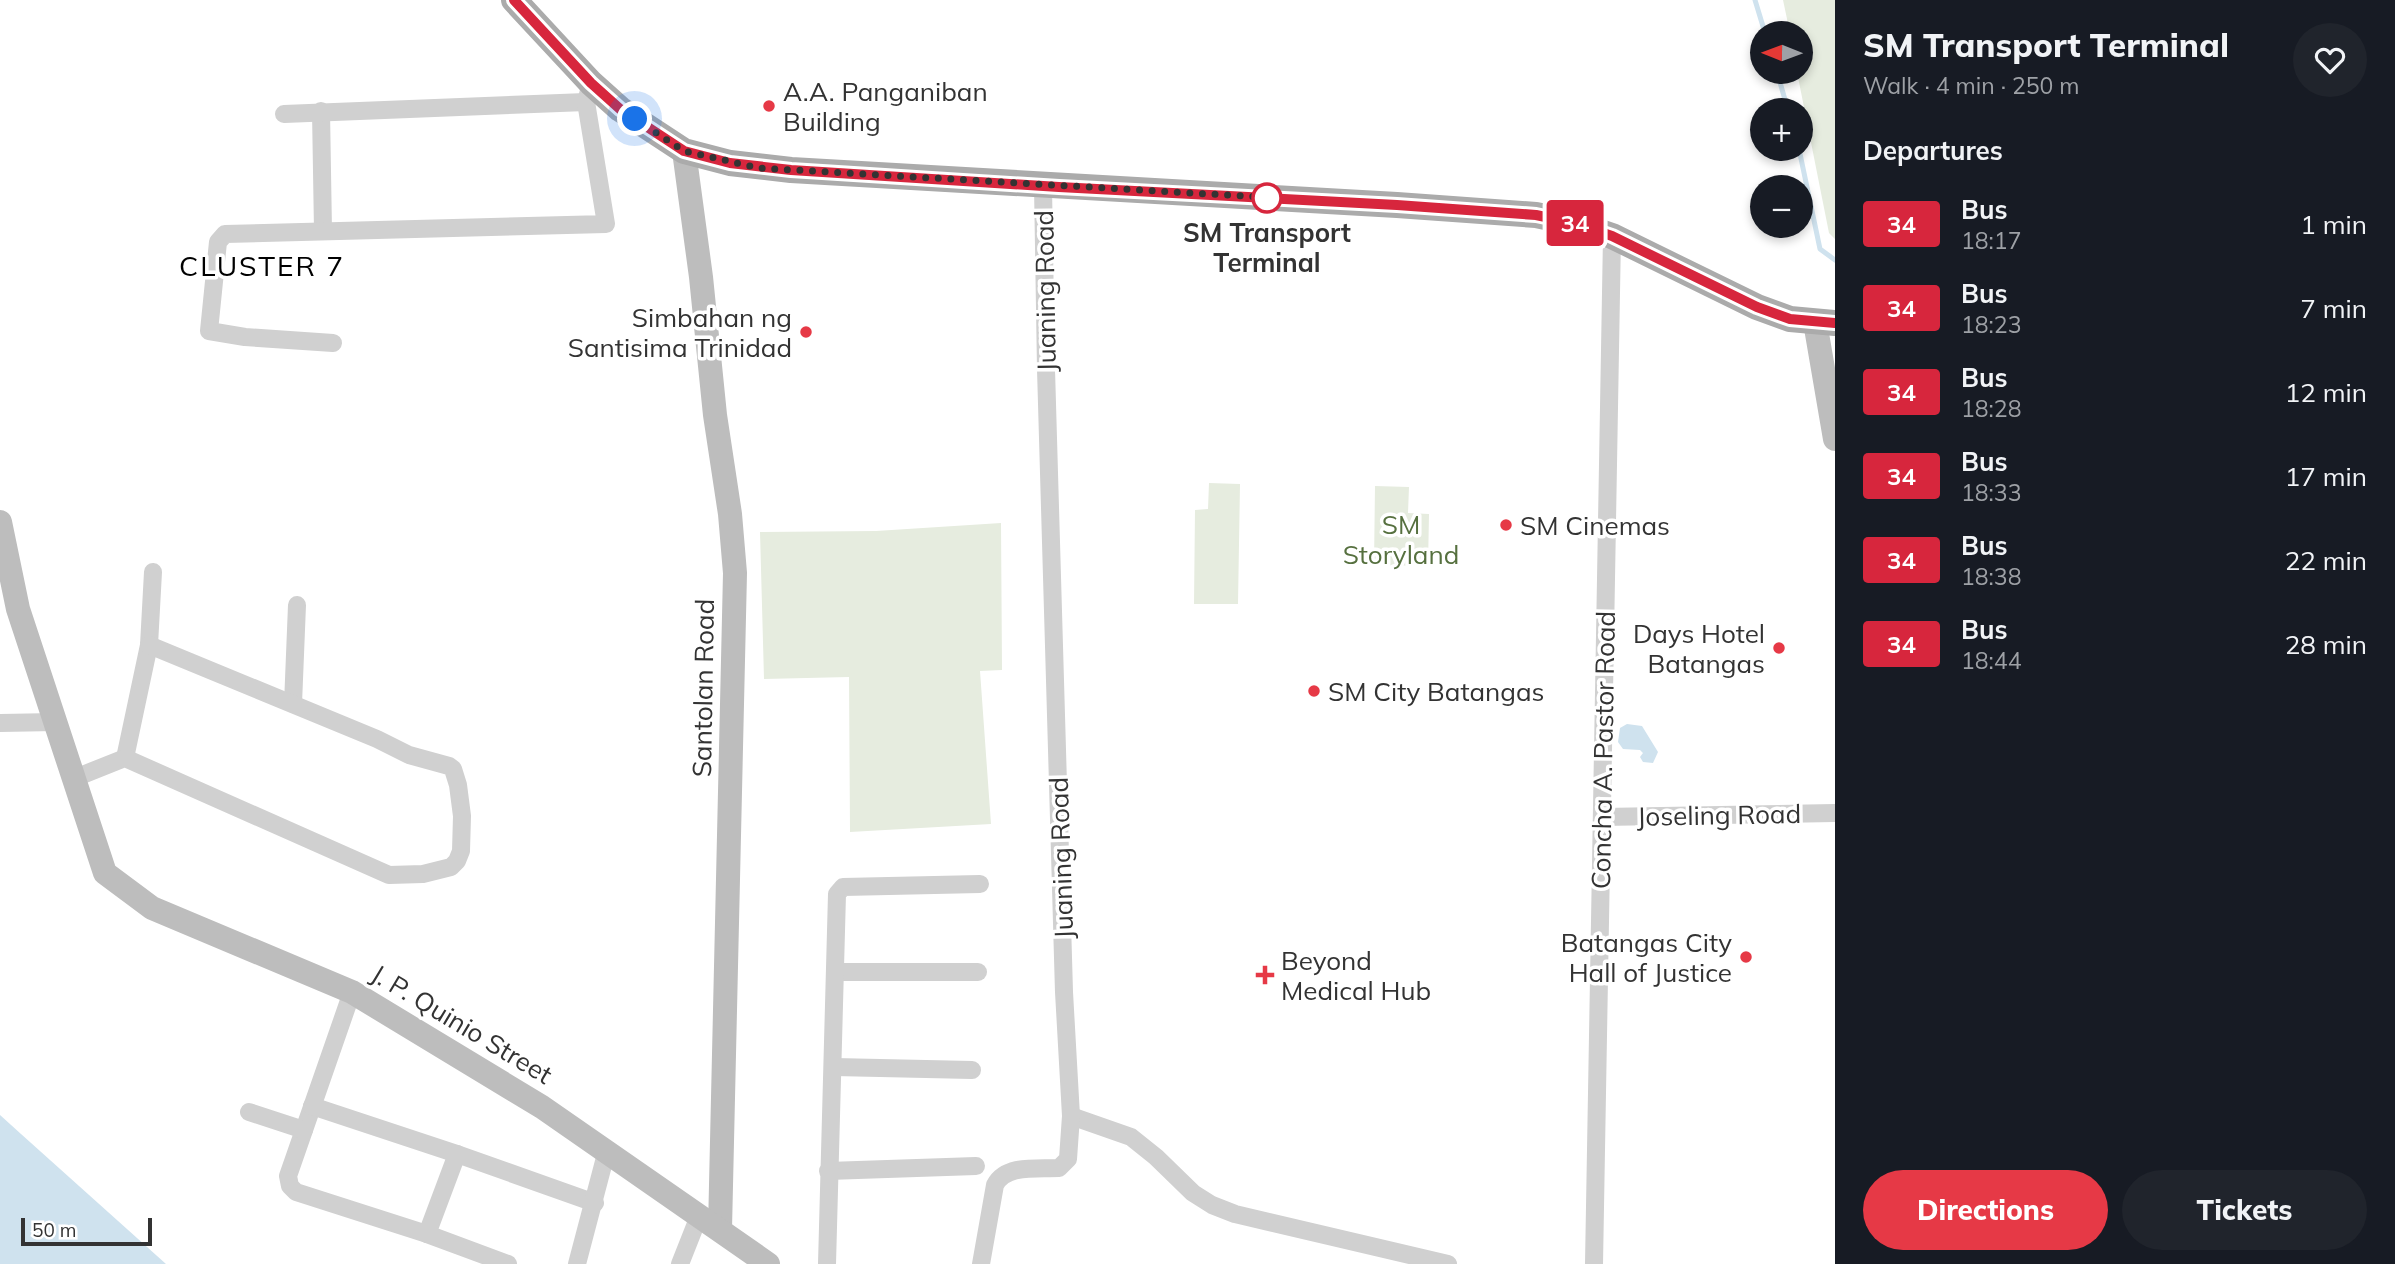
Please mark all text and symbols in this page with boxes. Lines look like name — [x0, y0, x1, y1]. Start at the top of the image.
north arrow — [1750, 21, 1813, 84]
map controls — [1750, 21, 1813, 238]
button: heart — [2293, 23, 2367, 97]
text: SM Transport Terminal — [1863, 24, 2229, 65]
text: Walk · 4 min · 250 m — [1863, 71, 2080, 100]
place label: A.A. Panganiban Building — [783, 75, 988, 138]
marker: A.A. Panganiban Building — [761, 98, 777, 114]
button: + — [1750, 98, 1813, 161]
your location — [617, 101, 652, 136]
text: Departures — [1863, 134, 2003, 167]
button: − — [1750, 175, 1813, 238]
marker: SM Transport Terminal — [1252, 183, 1282, 213]
text: Bus — [1961, 193, 2007, 226]
line badge: 34 — [1544, 200, 1606, 246]
text: 34 — [1561, 208, 1589, 238]
text: 1 min — [2300, 208, 2367, 241]
text: 34 — [1887, 209, 1916, 239]
street label: Juaning Road — [1027, 210, 1063, 372]
place label: SM Transport Terminal — [1183, 216, 1351, 279]
text: 18:17 — [1961, 226, 2021, 255]
district label: CLUSTER 7 — [179, 248, 345, 283]
text: Bus — [1961, 277, 2007, 310]
text: 7 min — [2300, 292, 2367, 325]
text: 34 — [1887, 293, 1916, 323]
place label: Simbahan ng Santisima Trinidad — [568, 301, 792, 364]
text: 18:23 — [1961, 310, 2021, 339]
marker: Simbahan ng Santisima Trinidad — [798, 324, 814, 340]
text: Bus — [1961, 361, 2007, 394]
text: 12 min — [2285, 376, 2367, 409]
text: 34 — [1887, 377, 1916, 407]
text: 18:28 — [1961, 394, 2021, 423]
text: Bus — [1961, 445, 2007, 478]
text: 17 min — [2285, 460, 2367, 493]
text: 34 — [1887, 461, 1916, 491]
text: 18:33 — [1961, 478, 2021, 507]
park label: SM Storyland — [1343, 508, 1459, 571]
place label: SM Cinemas — [1520, 509, 1670, 542]
marker: SM Cinemas — [1498, 517, 1514, 533]
text: Bus — [1961, 529, 2007, 562]
text: 22 min — [2285, 544, 2367, 577]
text: 34 — [1887, 545, 1916, 575]
text: 18:38 — [1961, 562, 2021, 591]
street label: Santolan Road — [685, 599, 721, 777]
street label: Concha A. Pastor Road — [1584, 611, 1622, 889]
text: Bus — [1961, 613, 2007, 646]
place label: Days Hotel Batangas — [1633, 617, 1765, 680]
text: 28 min — [2285, 628, 2367, 661]
text: 34 — [1887, 629, 1916, 659]
marker: Days Hotel Batangas — [1771, 640, 1787, 656]
text: 18:44 — [1961, 646, 2021, 675]
place label: SM City Batangas — [1328, 675, 1545, 708]
marker: SM City Batangas — [1306, 683, 1322, 699]
street label: Juaning Road — [1042, 776, 1080, 940]
street label: Joseling Road — [1637, 797, 1801, 833]
place label: Batangas City Hall of Justice — [1561, 926, 1732, 989]
place label: Beyond Medical Hub — [1281, 944, 1431, 1007]
marker: Batangas City Hall of Justice — [1738, 949, 1754, 965]
street label: J. P. Quinio Street — [365, 957, 559, 1091]
marker: Beyond Medical Hub — [1255, 965, 1275, 985]
button: Directions — [1863, 1170, 2108, 1250]
button: Tickets — [2122, 1170, 2367, 1250]
scale bar — [21, 1215, 152, 1247]
text: 50 m — [32, 1218, 76, 1242]

